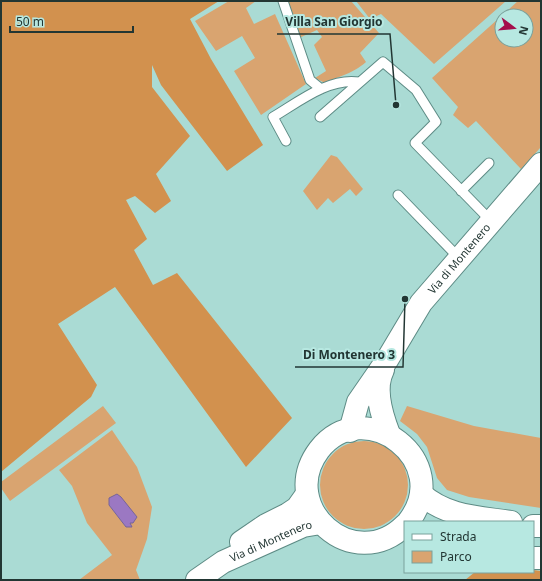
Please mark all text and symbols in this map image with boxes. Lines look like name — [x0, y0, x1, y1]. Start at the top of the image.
scale bar — [10, 8, 133, 34]
north arrow — [494, 8, 534, 48]
callout: Villa San Giorgio — [277, 10, 390, 34]
text: 50 m — [16, 13, 44, 30]
text: Villa San Giorgio — [285, 13, 383, 30]
text: N — [516, 25, 533, 37]
street label: Via di Montenero — [424, 220, 494, 297]
callout: Di Montenero 3 — [295, 343, 403, 367]
text: Di Montenero 3 — [303, 346, 395, 363]
street label: Via di Montenero — [227, 517, 313, 565]
legend — [404, 521, 534, 573]
text: Strada — [440, 528, 476, 545]
text: Parco — [440, 548, 472, 565]

